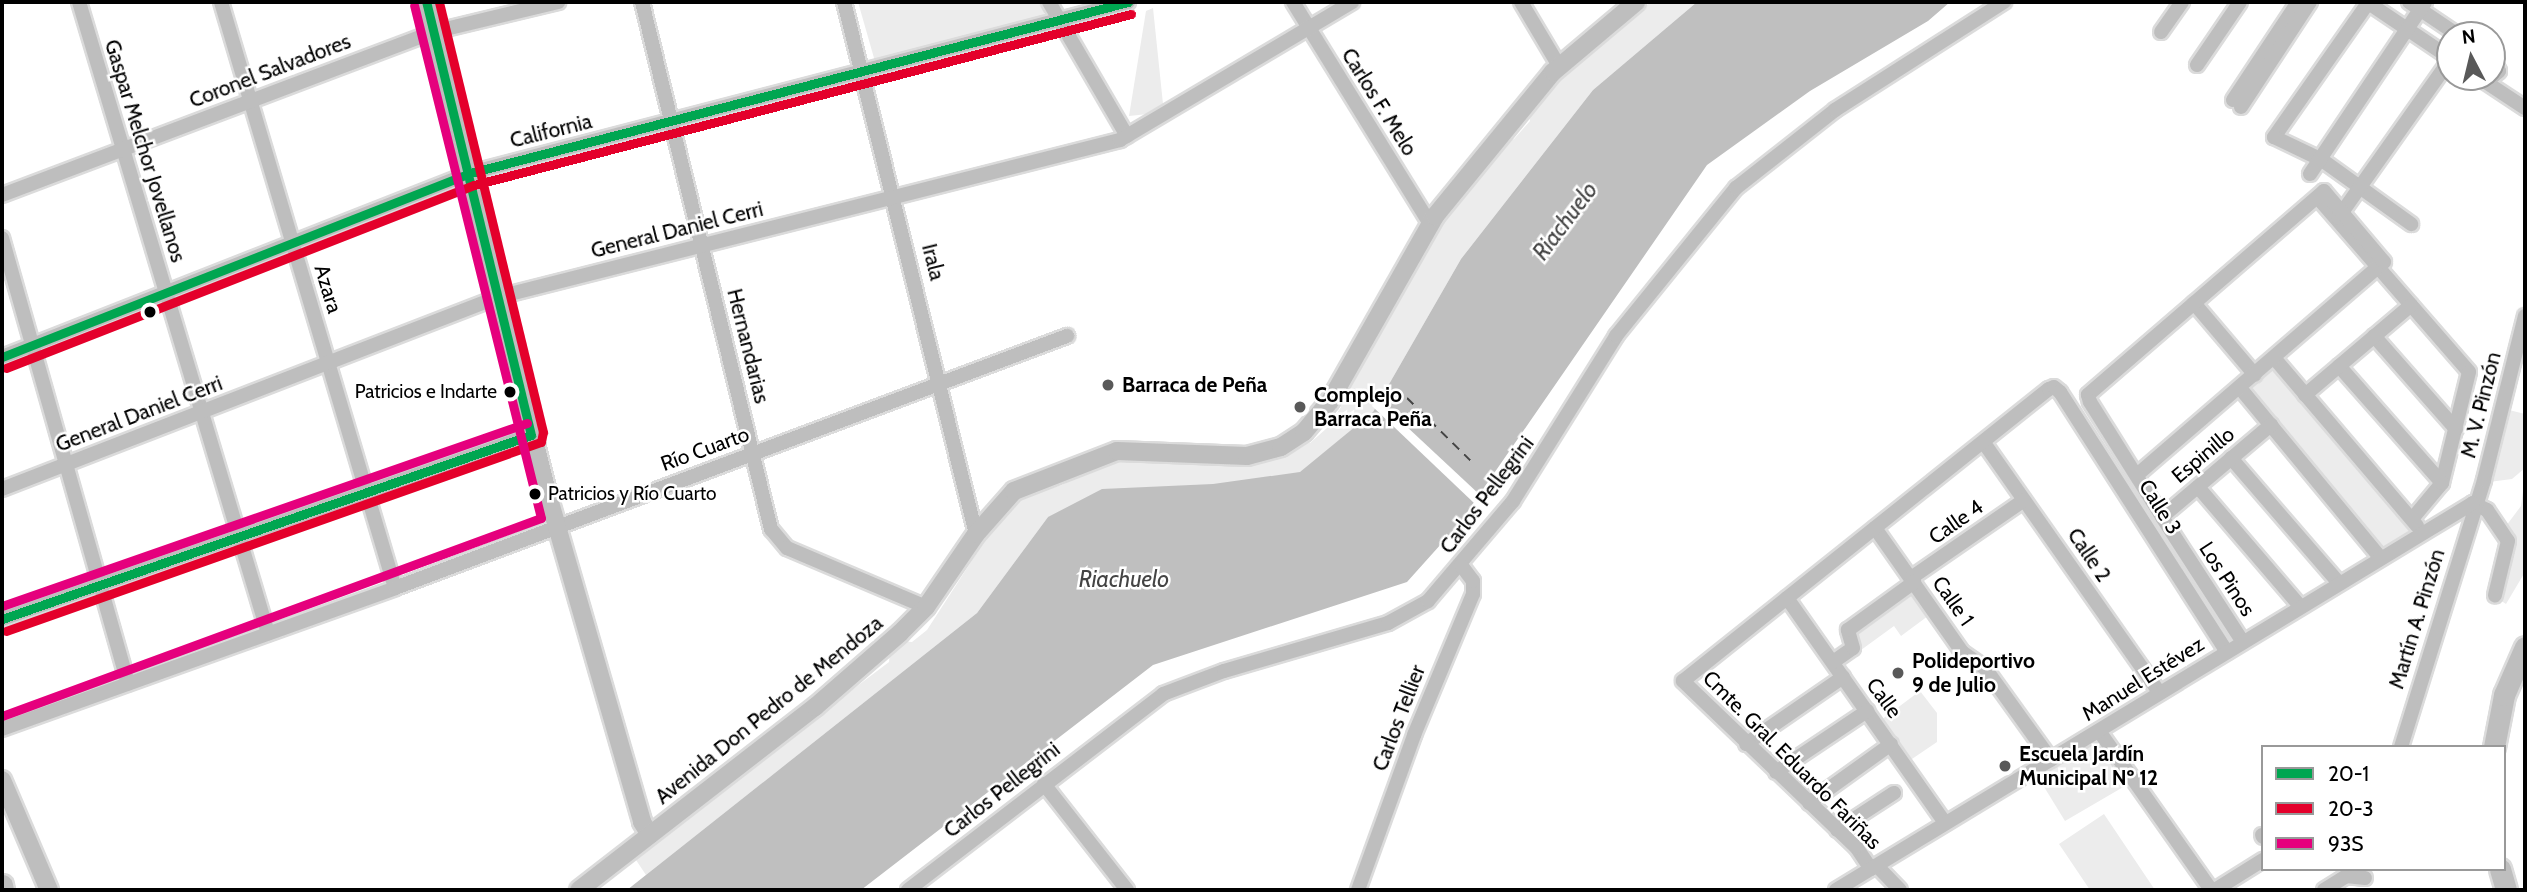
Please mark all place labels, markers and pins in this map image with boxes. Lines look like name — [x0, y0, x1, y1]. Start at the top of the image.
unlabelled marker — [143, 305, 157, 319]
place label: Barraca de Peña — [1122, 372, 1267, 398]
marker: Barraca de Peña — [1100, 377, 1116, 393]
place label: Patricios e Indarte — [355, 381, 497, 403]
place label: Complejo Barraca Peña — [1314, 382, 1432, 432]
marker: Patricios e Indarte — [503, 385, 517, 399]
marker: Complejo Barraca Peña — [1292, 399, 1308, 415]
place label: Patricios y Río Cuarto — [548, 483, 716, 505]
marker: Patricios y Río Cuarto — [528, 487, 542, 501]
place label: Polideportivo 9 de Julio — [1912, 648, 2035, 698]
marker: Polideportivo 9 de Julio — [1890, 665, 1906, 681]
place label: Escuela Jardín Municipal Nº 12 — [2019, 741, 2158, 791]
marker: Escuela Jardín Municipal Nº 12 — [1997, 758, 2013, 774]

